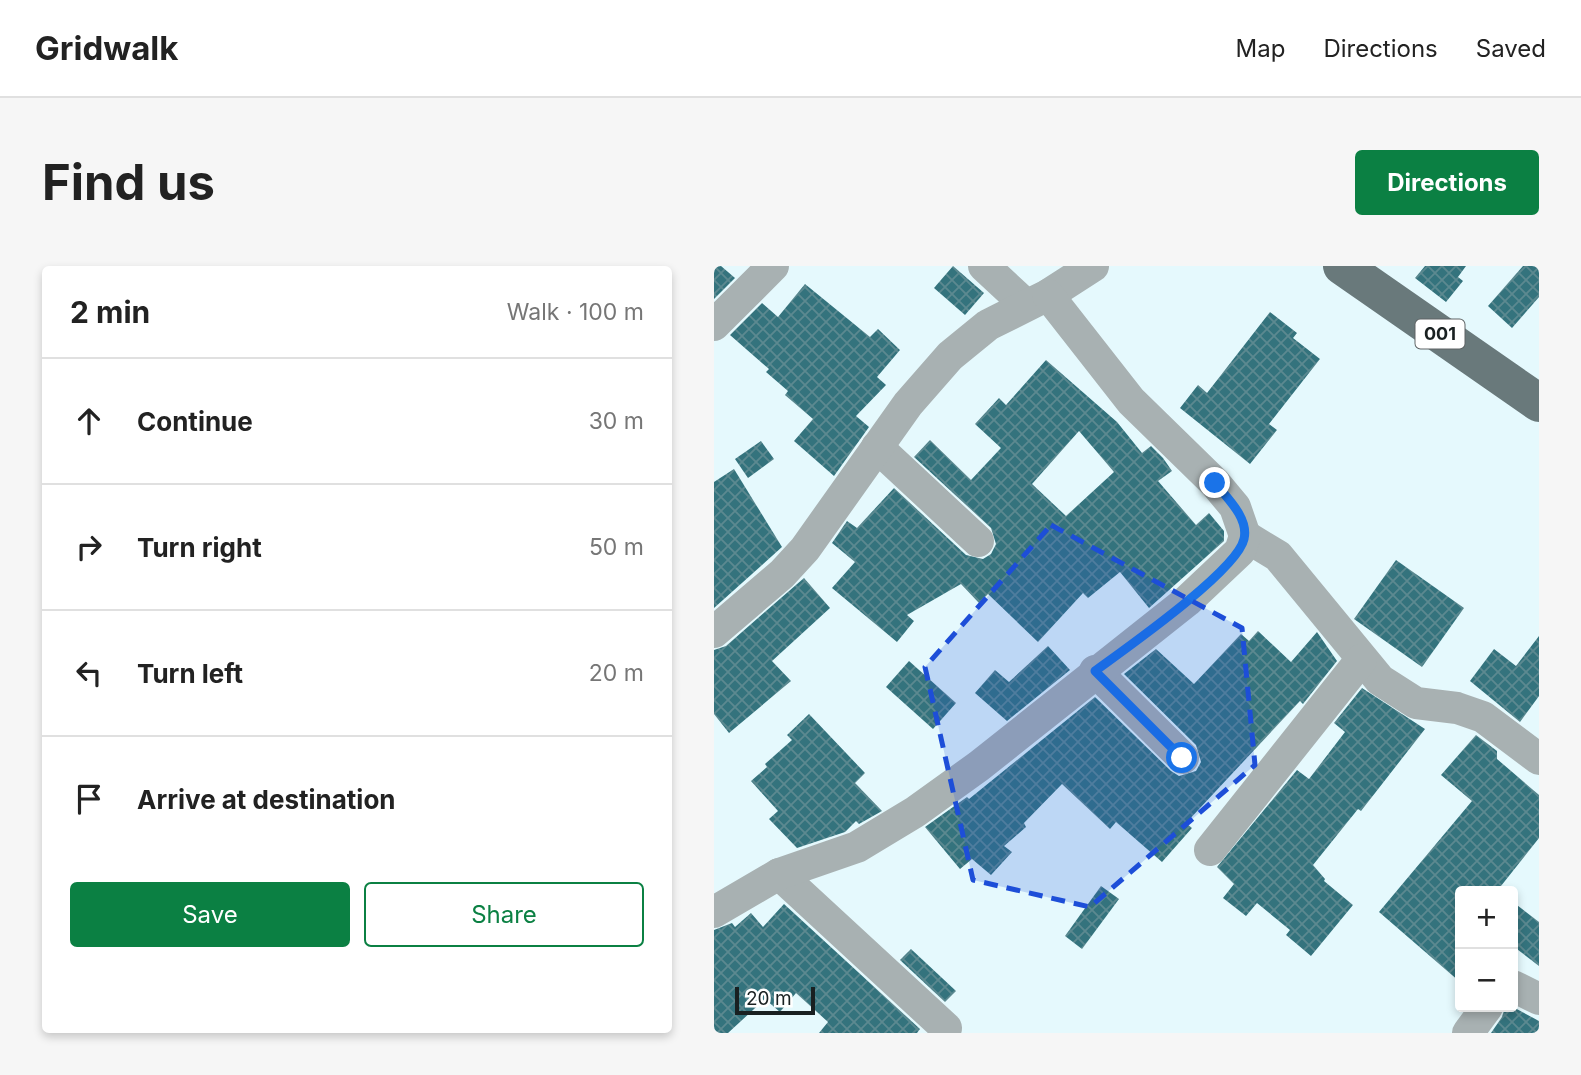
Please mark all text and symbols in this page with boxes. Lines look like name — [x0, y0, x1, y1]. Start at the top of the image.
text: Gridwalk — [35, 28, 178, 68]
text: Map — [1236, 34, 1285, 63]
text: Directions — [1323, 34, 1438, 63]
text: Saved — [1476, 34, 1546, 63]
button: Directions — [1355, 150, 1539, 215]
text: Find us — [42, 153, 215, 212]
text: 2 min — [70, 294, 150, 330]
text: Walk · 100 m — [507, 298, 644, 326]
road number: 001 — [1416, 320, 1464, 348]
icon: ahead — [70, 402, 108, 440]
text: Continue — [137, 406, 253, 437]
text: 30 m — [589, 407, 644, 435]
route end — [1199, 467, 1230, 498]
icon: right — [70, 528, 108, 566]
text: Turn right — [137, 532, 262, 563]
text: 50 m — [589, 533, 644, 561]
icon: left — [70, 654, 108, 692]
text: Turn left — [137, 658, 243, 689]
text: 20 m — [589, 659, 644, 687]
route start — [1166, 742, 1197, 773]
icon: arrive — [70, 780, 108, 818]
text: Arrive at destination — [137, 784, 396, 815]
button: Save — [70, 882, 350, 947]
button: Share — [364, 882, 644, 947]
map controls — [1455, 886, 1518, 1012]
button: + — [1455, 886, 1518, 949]
button: − — [1455, 949, 1518, 1012]
scale bar — [735, 984, 816, 1016]
text: 20 m — [746, 987, 792, 1010]

